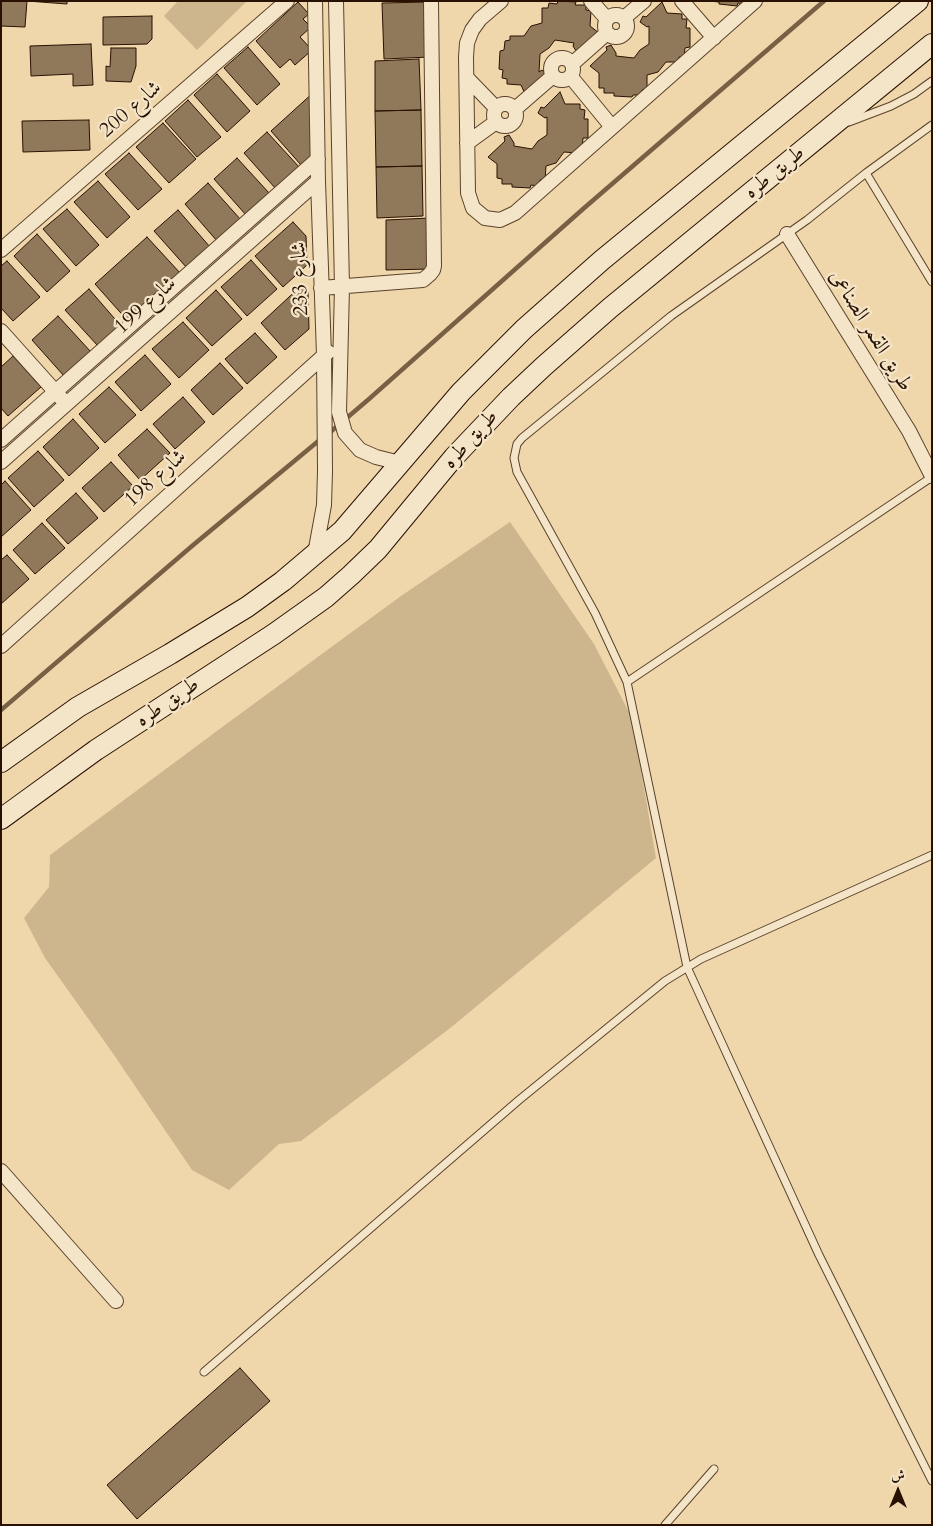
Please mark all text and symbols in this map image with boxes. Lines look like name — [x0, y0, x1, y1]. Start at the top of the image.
street label: شارع 200 — [95, 76, 167, 144]
street label: طريق طره — [740, 141, 810, 205]
street label: شارع 233 — [287, 241, 315, 317]
street label: طريق القمر الصناعى — [823, 266, 917, 396]
street label: شارع 199 — [110, 272, 182, 340]
street label: طريق طره — [438, 405, 504, 475]
street label: شارع 198 — [120, 445, 192, 513]
street label: طريق طره — [132, 673, 204, 733]
north arrow — [873, 1466, 923, 1516]
text: ش — [891, 1466, 905, 1485]

